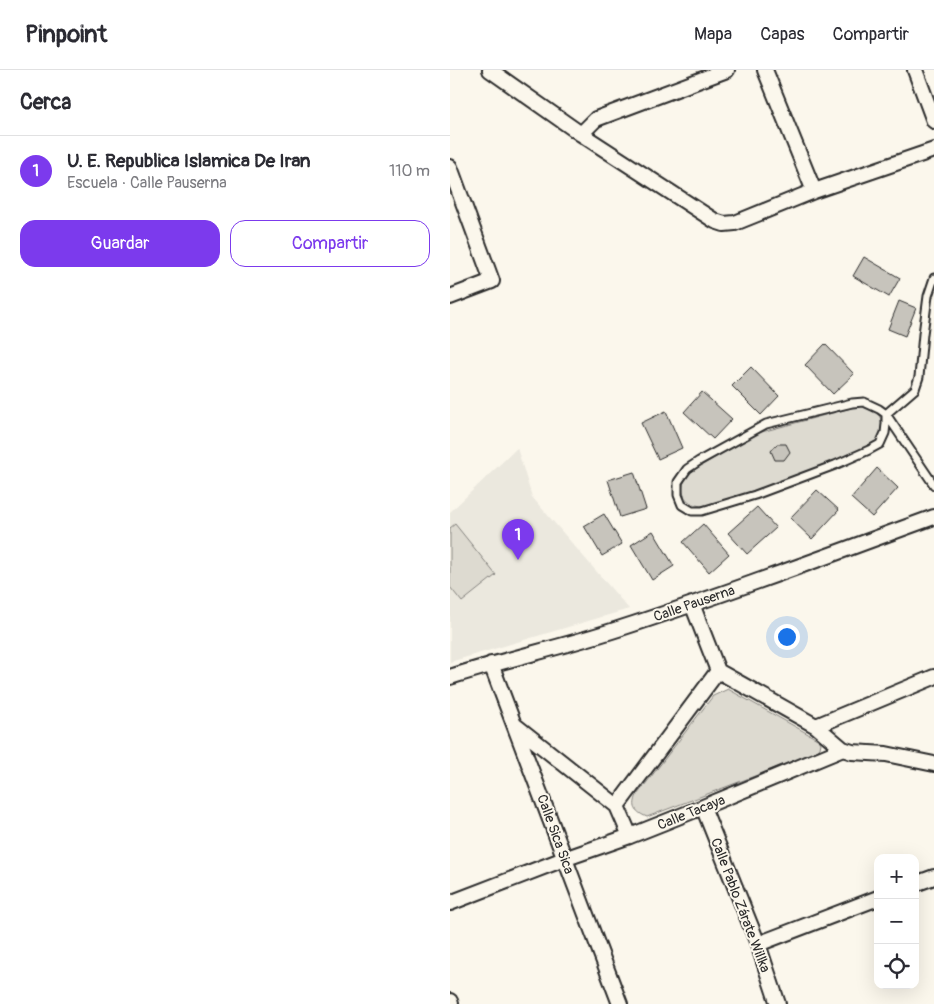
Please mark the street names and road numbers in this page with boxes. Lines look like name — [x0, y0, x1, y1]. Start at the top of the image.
street label: Calle Pauserna — [651, 582, 737, 625]
street label: Calle Tacaya — [655, 791, 727, 834]
street label: Calle Sica Sica — [533, 792, 578, 876]
street label: Calle Pablo Zárate Willka — [707, 836, 774, 975]

